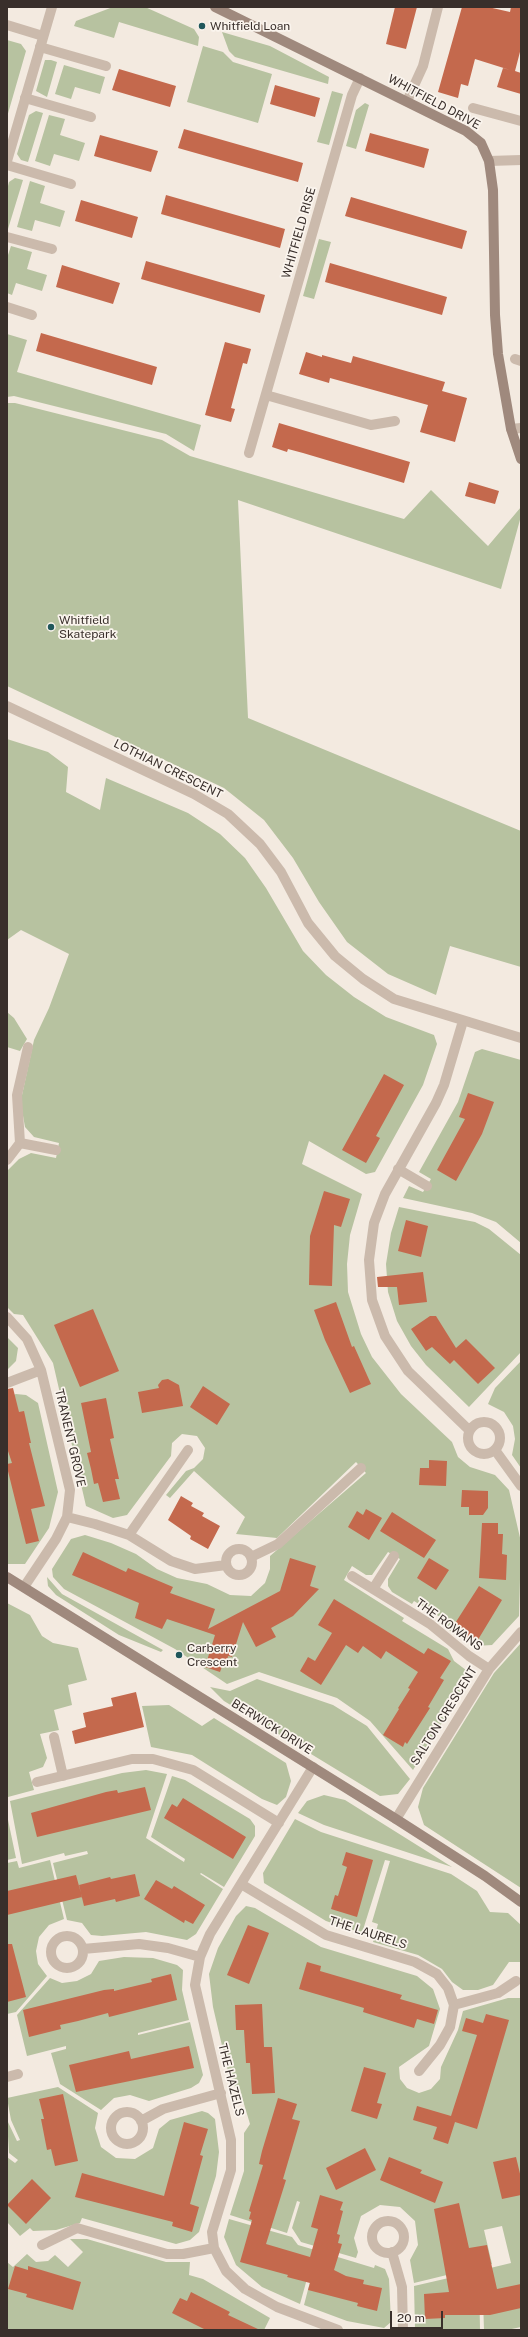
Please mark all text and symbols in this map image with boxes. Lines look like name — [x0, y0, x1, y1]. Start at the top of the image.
place label: Whitfield Loan — [210, 19, 290, 33]
marker: Whitfield Loan — [197, 21, 207, 31]
street label: WHITFIELD DRIVE — [385, 72, 483, 132]
street label: WHITFIELD RISE — [279, 186, 319, 280]
place label: Whitfield Skatepark — [59, 613, 116, 641]
marker: Whitfield Skatepark — [46, 622, 56, 632]
street label: LOTHIAN CRESCENT — [111, 736, 225, 802]
street label: TRANENT GROVE — [52, 1387, 88, 1489]
street label: THE ROWANS — [413, 1596, 485, 1654]
place label: Carberry Crescent — [187, 1641, 237, 1669]
marker: Carberry Crescent — [174, 1650, 184, 1660]
street label: SALTON CRESCENT — [408, 1664, 480, 1768]
street label: BERWICK DRIVE — [229, 1696, 315, 1758]
street label: THE LAURELS — [327, 1914, 409, 1952]
street label: THE HAZELS — [215, 2042, 247, 2118]
scale bar — [392, 2303, 445, 2329]
text: 20 m — [397, 2311, 425, 2325]

